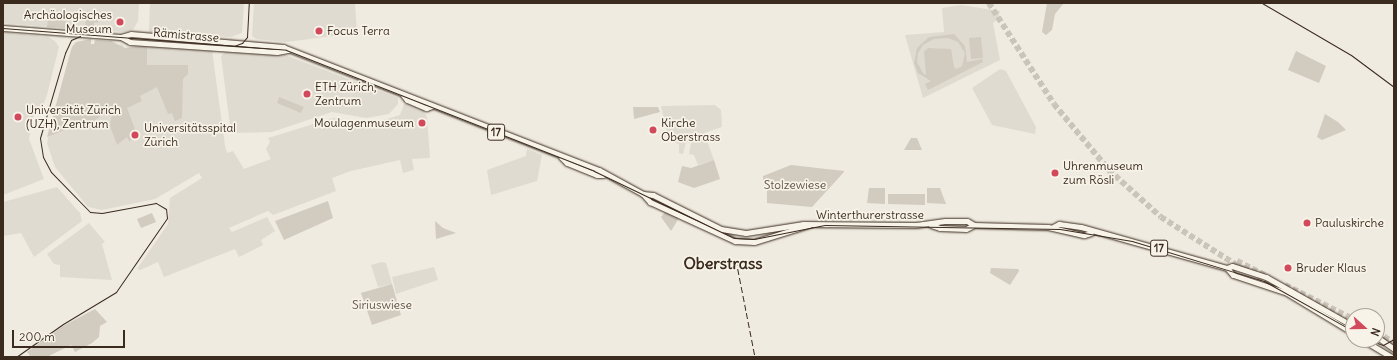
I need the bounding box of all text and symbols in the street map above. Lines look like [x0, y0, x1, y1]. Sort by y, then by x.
place label: Archäologisches Museum [24, 8, 112, 36]
marker: Archäologisches Museum [115, 17, 125, 27]
place label: Focus Terra [327, 24, 390, 38]
street label: Rämistrasse [152, 25, 220, 45]
marker: Focus Terra [314, 26, 324, 36]
place label: ETH Zürich, Zentrum [315, 80, 376, 108]
marker: ETH Zürich, Zentrum [302, 89, 312, 99]
place label: Universität Zürich (UZH), Zentrum [26, 103, 121, 131]
marker: Universität Zürich (UZH), Zentrum [13, 112, 23, 122]
place label: Moulagenmuseum [314, 116, 414, 130]
place label: Kirche Oberstrass [661, 116, 720, 144]
marker: Moulagenmuseum [417, 118, 427, 128]
place label: Universitätsspital Zürich [144, 121, 236, 149]
road number: 17 [487, 123, 505, 141]
marker: Kirche Oberstrass [648, 125, 658, 135]
marker: Universitätsspital Zürich [129, 129, 141, 141]
place label: Uhrenmuseum zum Rösli [1063, 159, 1143, 187]
marker: Uhrenmuseum zum Rösli [1050, 168, 1060, 178]
park label: Stolzewiese [764, 178, 826, 192]
street label: Winterthurerstrasse [816, 208, 924, 222]
place label: Pauluskirche [1315, 216, 1384, 230]
marker: Pauluskirche [1302, 218, 1312, 228]
road number: 17 [1150, 239, 1168, 257]
district label: Oberstrass [683, 253, 763, 273]
place label: Bruder Klaus [1296, 261, 1366, 275]
marker: Bruder Klaus [1283, 263, 1293, 273]
park label: Siriuswiese [352, 298, 412, 312]
north arrow [1345, 308, 1385, 348]
scale bar [14, 322, 127, 348]
text: N [1367, 326, 1383, 338]
text: 200 m [19, 329, 55, 344]

